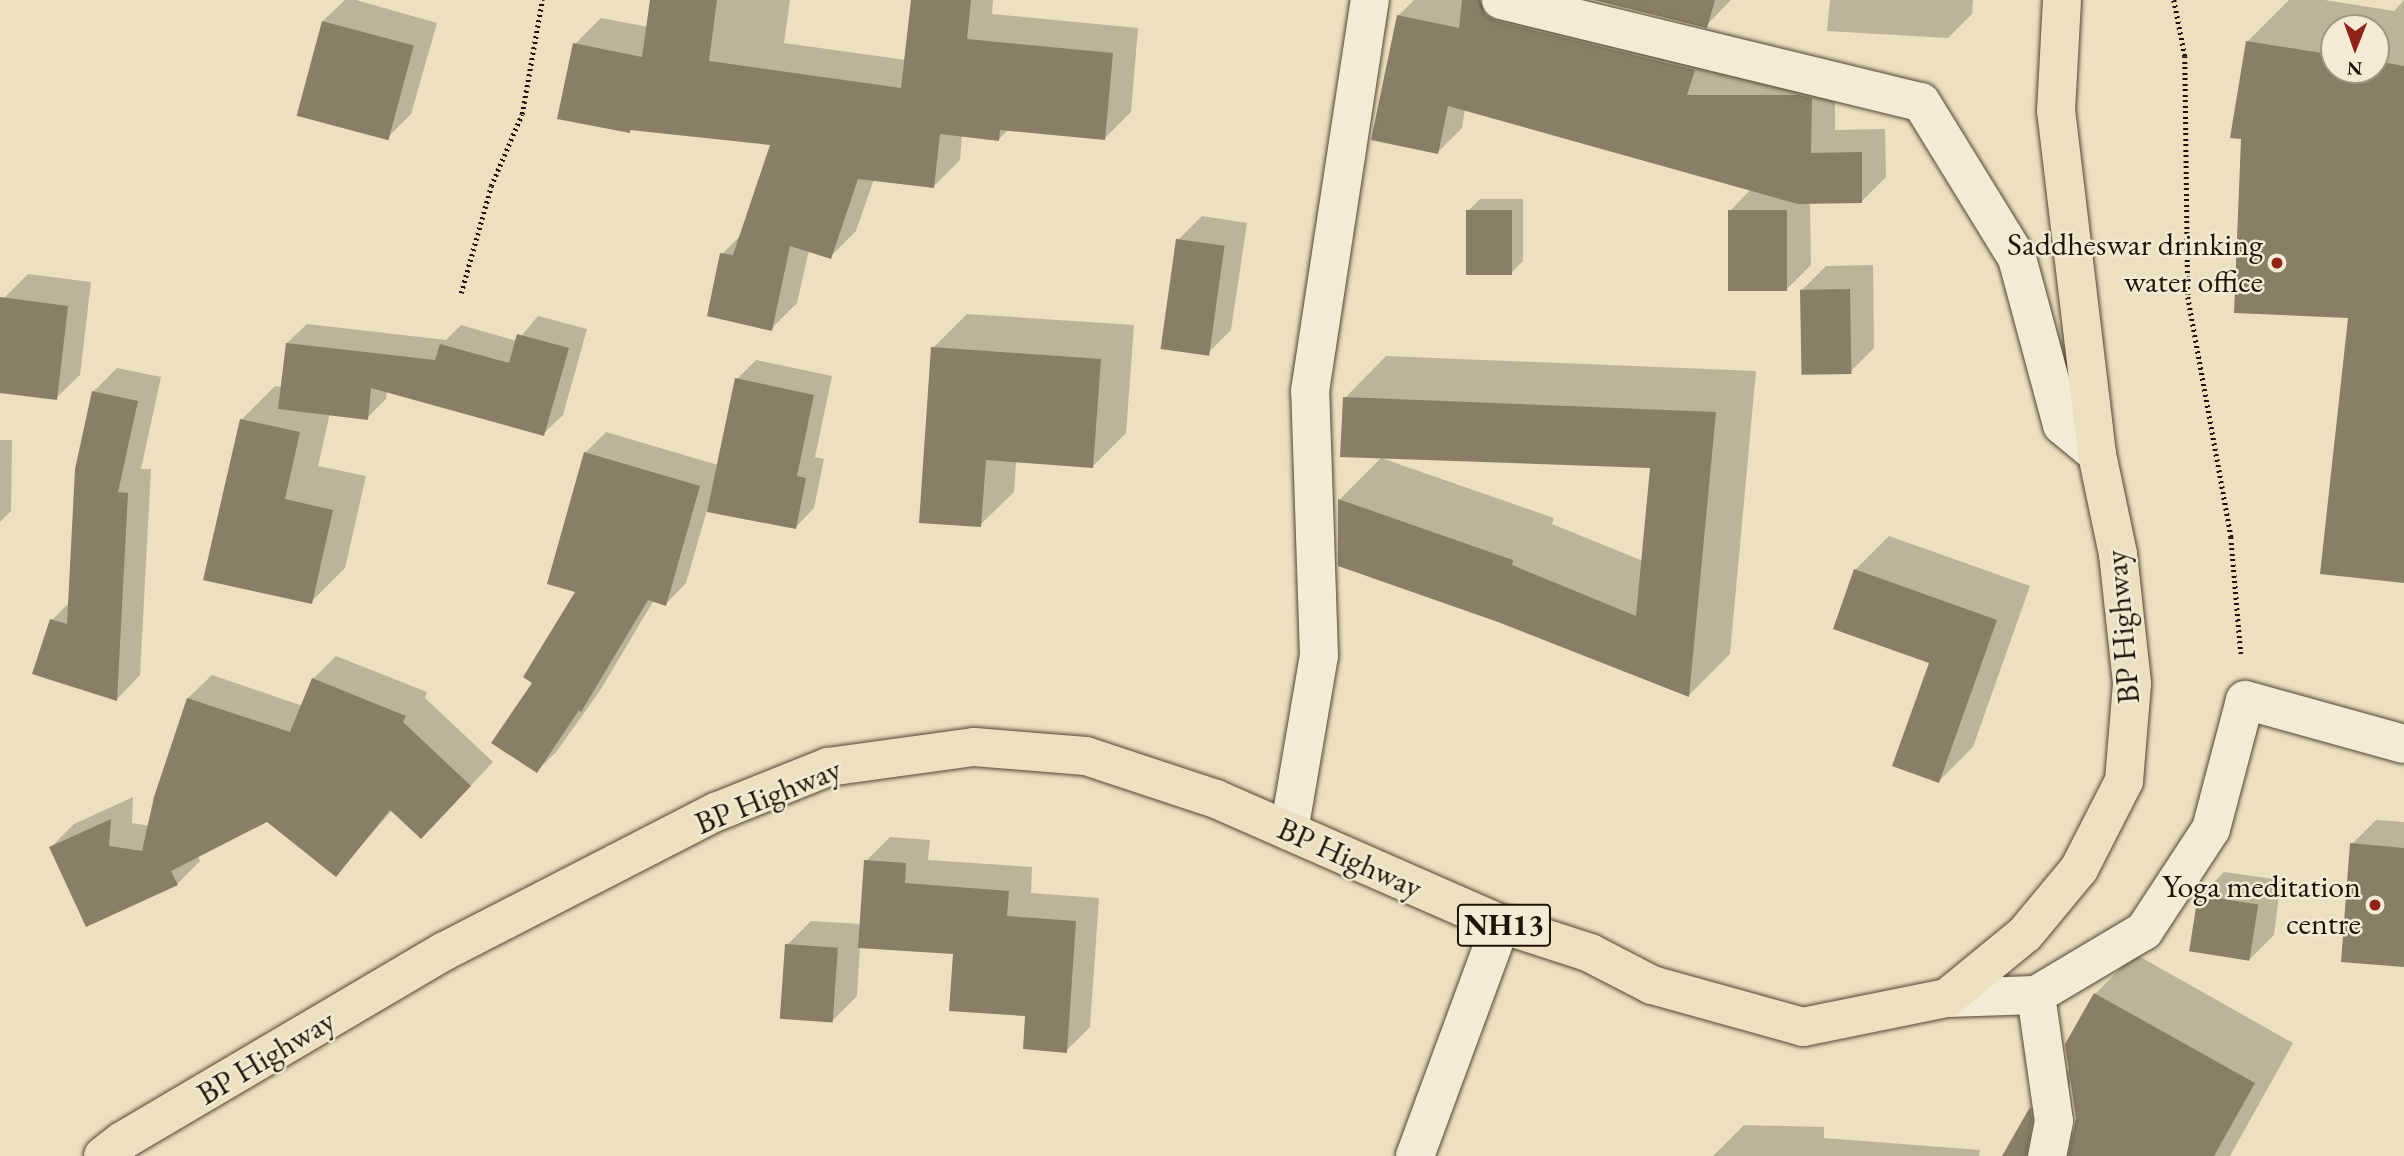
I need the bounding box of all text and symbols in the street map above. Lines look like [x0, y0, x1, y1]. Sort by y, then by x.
north arrow [2320, 14, 2390, 84]
text: N [2347, 56, 2363, 81]
place label: Saddheswar drinking water office [2007, 226, 2263, 301]
marker: Saddheswar drinking water office [2269, 255, 2285, 271]
street label: BP Highway [2096, 549, 2148, 705]
street label: BP Highway [689, 749, 847, 843]
street label: BP Highway [1272, 809, 1428, 907]
place label: Yoga meditation centre [2162, 868, 2361, 943]
marker: Yoga meditation centre [2367, 897, 2383, 913]
road number: NH13 [1457, 898, 1551, 951]
street label: BP Highway [190, 1001, 342, 1113]

